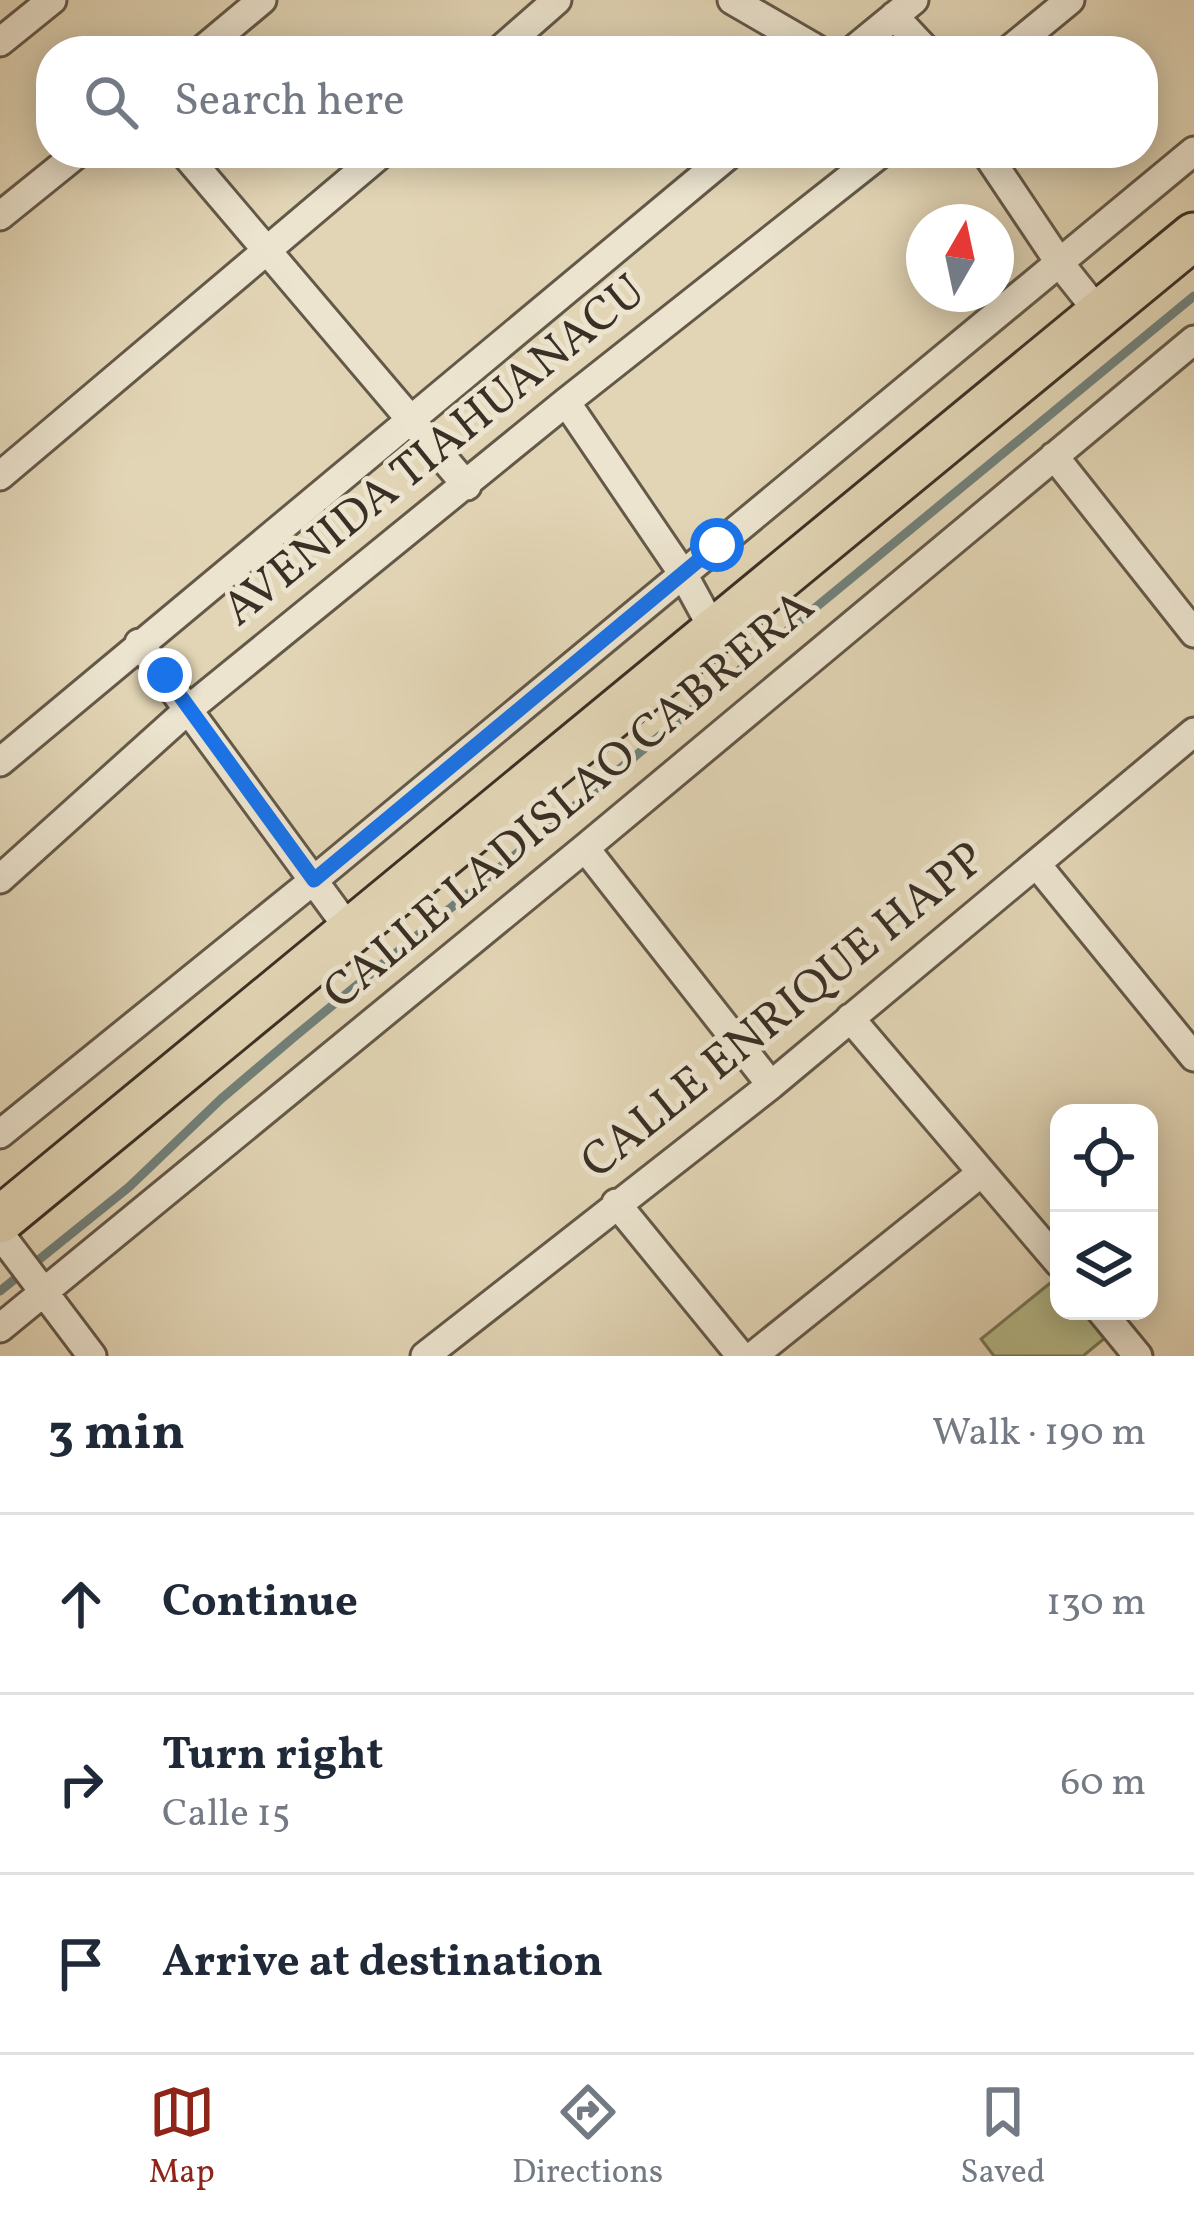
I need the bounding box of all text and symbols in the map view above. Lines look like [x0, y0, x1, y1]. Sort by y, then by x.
search box [36, 36, 1158, 168]
icon: search [78, 69, 144, 135]
text: Search here [174, 71, 405, 134]
north arrow [906, 204, 1014, 312]
street label: AVENIDA TIAHUANACU [209, 260, 661, 644]
route start [690, 518, 744, 572]
street label: CALLE LADISLAO CABRERA [310, 575, 830, 1027]
route end [138, 648, 192, 702]
street label: CALLE ENRIQUE HAPP [568, 828, 1000, 1196]
map controls [1050, 1104, 1158, 1320]
button: locate [1050, 1104, 1158, 1212]
button: layers [1050, 1212, 1158, 1320]
text: 3 min [48, 1399, 185, 1470]
text: Walk · 190 m [932, 1407, 1146, 1461]
icon: ahead [48, 1571, 114, 1637]
text: Continue [162, 1572, 358, 1635]
text: 130 m [1046, 1577, 1146, 1631]
text: Turn right [162, 1725, 383, 1788]
icon: right [48, 1751, 114, 1817]
text: 60 m [1061, 1757, 1146, 1811]
text: Calle 15 [162, 1788, 290, 1842]
icon: arrive [48, 1931, 114, 1997]
text: Arrive at destination [162, 1932, 603, 1995]
tab: Map [149, 2079, 215, 2197]
tab: Directions [512, 2079, 663, 2197]
tab: Saved [960, 2079, 1045, 2197]

